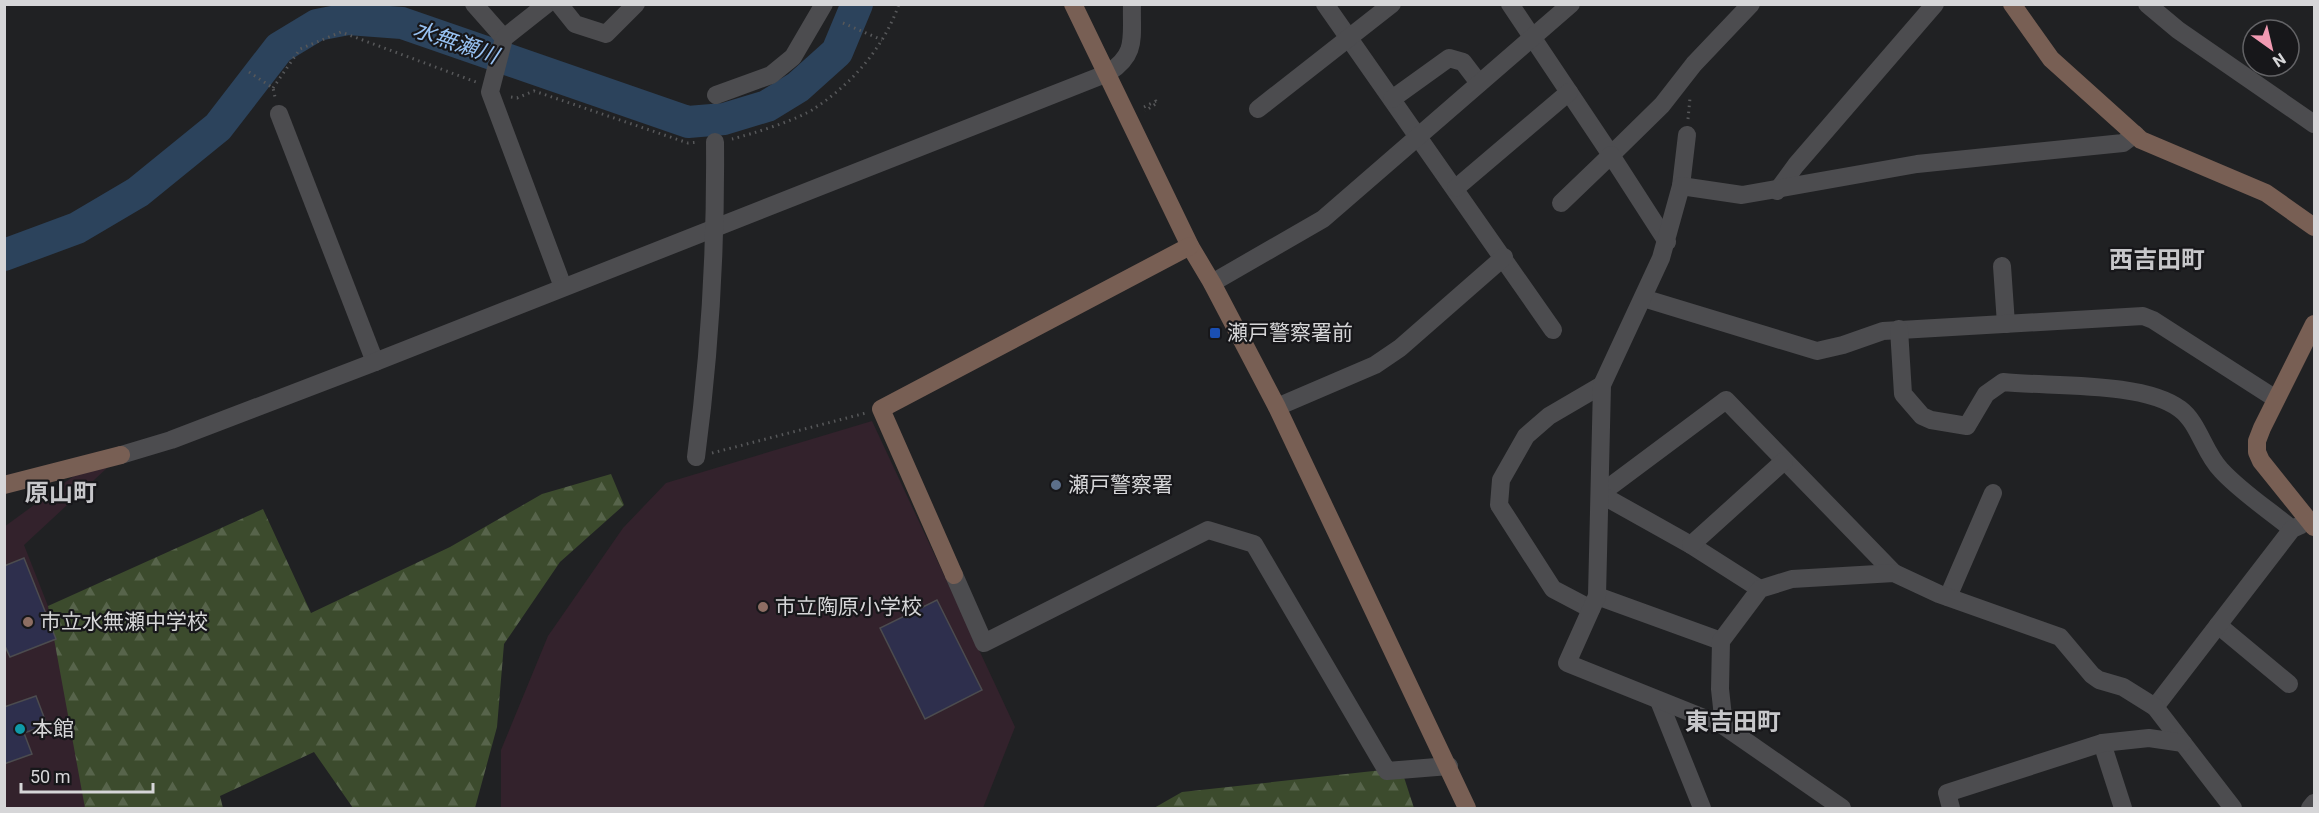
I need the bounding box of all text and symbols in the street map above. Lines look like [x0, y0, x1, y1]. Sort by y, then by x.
water label: 水無瀬川 [410, 16, 503, 69]
north arrow [2241, 18, 2301, 78]
text: N [2269, 49, 2289, 71]
district label: 西吉田町 [2109, 246, 2205, 274]
place label: 瀬戸警察署前 [1227, 321, 1353, 345]
marker: 瀬戸警察署前 [1208, 326, 1222, 340]
place label: 瀬戸警察署 [1068, 473, 1173, 497]
marker: 瀬戸警察署 [1049, 478, 1063, 492]
district label: 原山町 [25, 479, 97, 507]
place label: 市立陶原小学校 [775, 595, 922, 619]
marker: 市立陶原小学校 [756, 600, 770, 614]
place label: 市立水無瀬中学校 [40, 610, 208, 634]
marker: 市立水無瀬中学校 [21, 615, 35, 629]
district label: 東吉田町 [1685, 708, 1781, 736]
place label: 本館 [32, 717, 74, 741]
marker: 本館 [13, 722, 27, 736]
scale bar [21, 756, 153, 794]
text: 50 m [30, 766, 70, 787]

